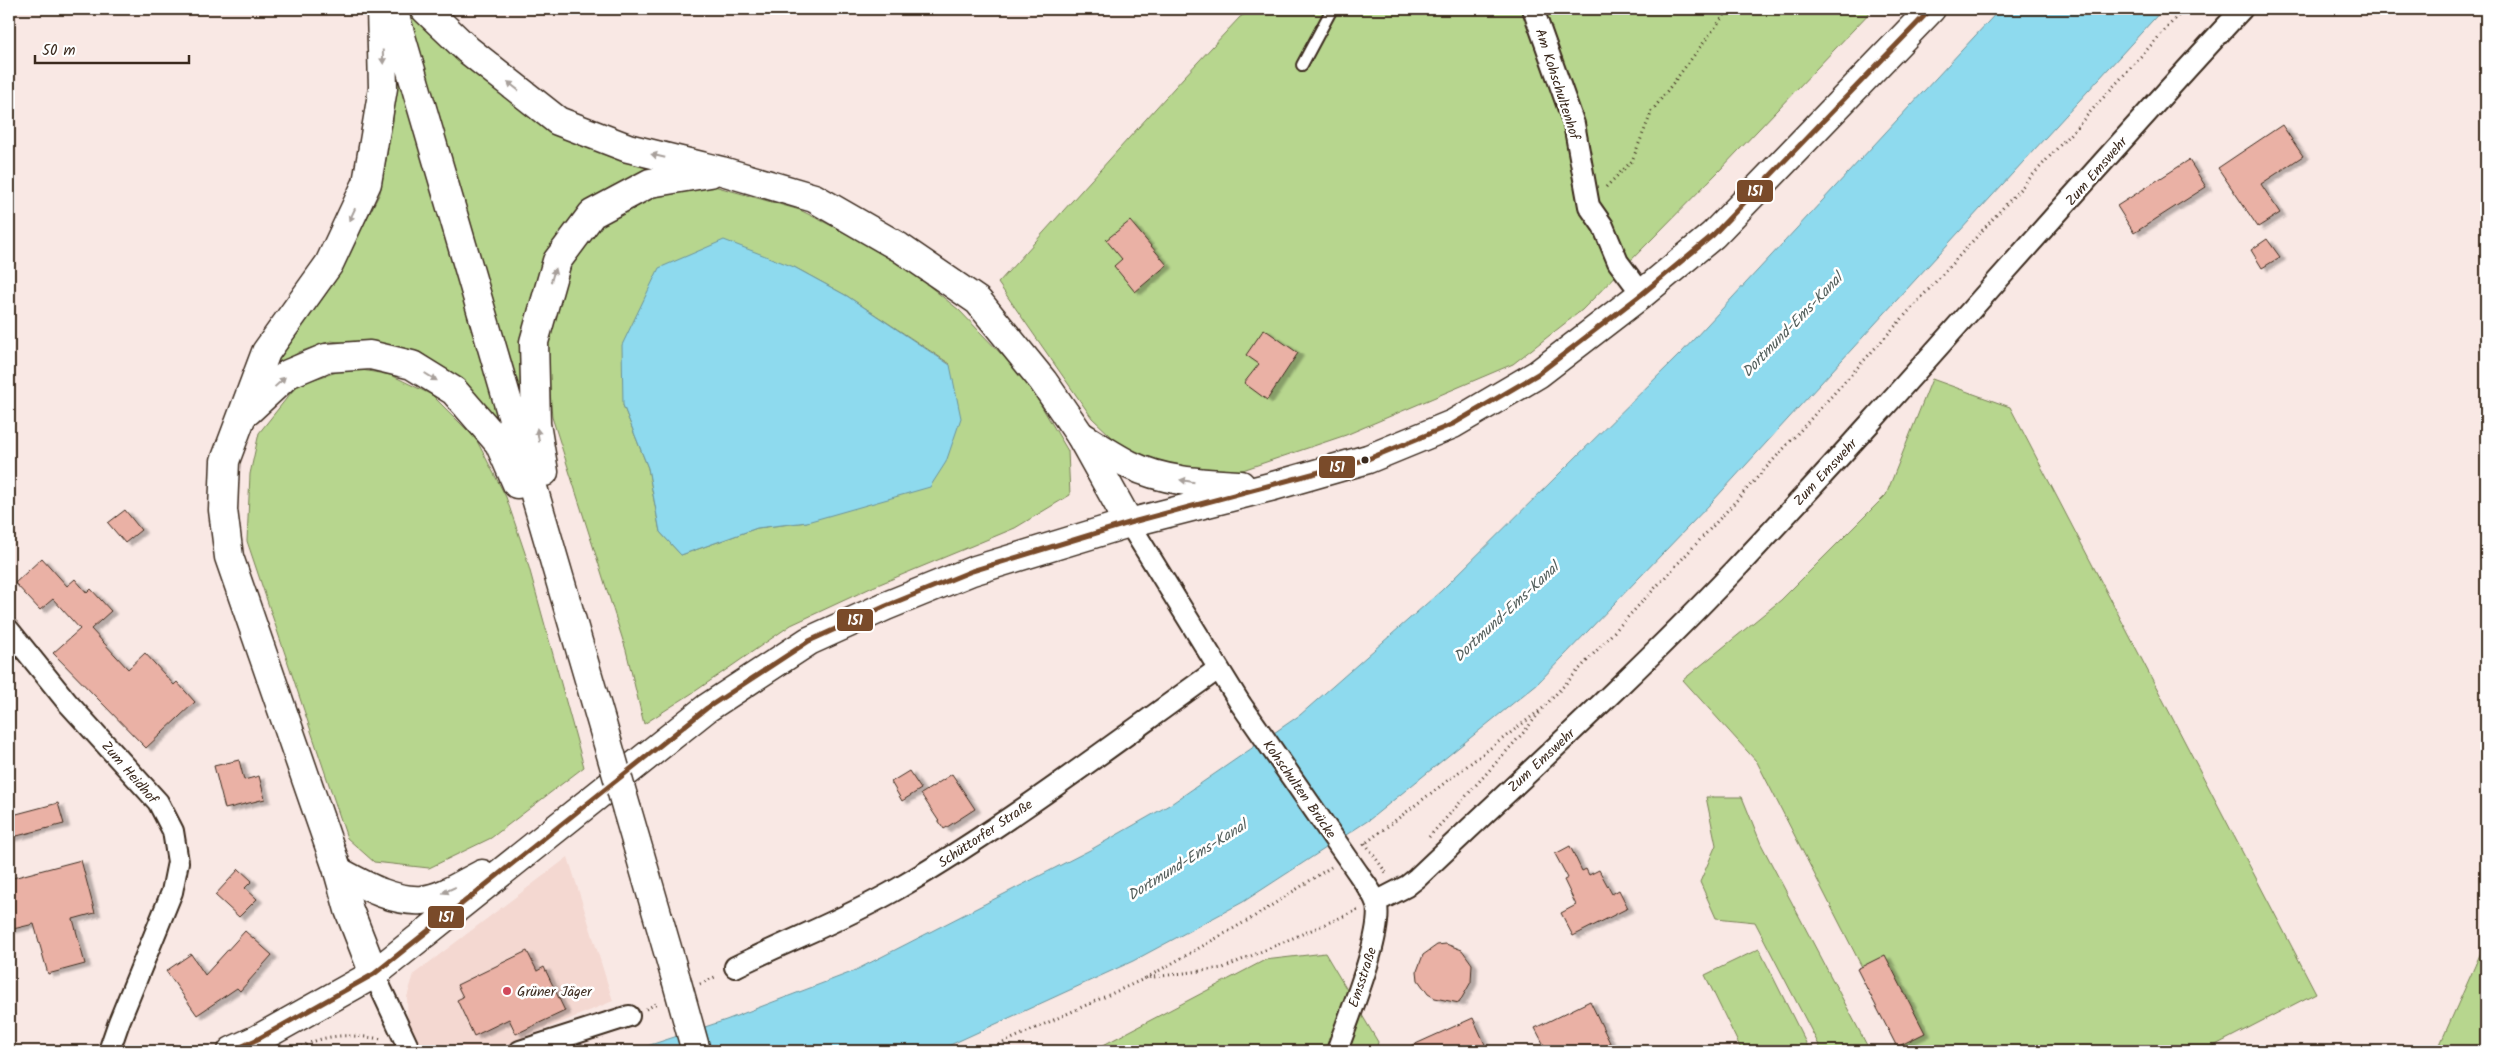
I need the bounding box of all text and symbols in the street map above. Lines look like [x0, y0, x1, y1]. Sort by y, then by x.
street label: Am Kohschultenhof [1529, 26, 1586, 144]
scale bar [35, 32, 189, 64]
text: 50 m [42, 39, 76, 63]
one-way arrow [379, 50, 387, 66]
one-way arrow [506, 81, 520, 91]
street label: Zum Emswehr [2060, 131, 2134, 211]
one-way arrow [650, 152, 665, 160]
line badge: 151 [1736, 179, 1774, 203]
text: 151 [1747, 181, 1764, 203]
one-way arrow [347, 208, 355, 222]
water label: Dortmund-Ems-Kanal [1736, 266, 1851, 383]
one-way arrow [550, 267, 558, 282]
one-way arrow [425, 372, 438, 381]
one-way arrow [273, 376, 285, 388]
one-way arrow [533, 426, 541, 442]
street label: Zum Emswehr [1789, 433, 1864, 511]
line badge: 151 [1318, 455, 1356, 479]
unlabelled marker [1360, 455, 1370, 465]
text: 151 [1329, 457, 1346, 479]
one-way arrow [1178, 477, 1194, 485]
water label: Dortmund-Ems-Kanal [1448, 555, 1568, 668]
line badge: 151 [836, 608, 874, 632]
text: 151 [847, 610, 864, 632]
street label: Zum Emswehr [1503, 723, 1581, 798]
street label: Zum Heidhof [96, 736, 164, 810]
street label: Kohschulten Brücke [1257, 736, 1342, 844]
street label: Schüttorfer Straße [934, 794, 1038, 874]
water label: Dortmund-Ems-Kanal [1123, 813, 1255, 907]
one-way arrow [442, 887, 456, 895]
line badge: 151 [427, 905, 465, 929]
text: 151 [438, 907, 455, 929]
street label: Emsstraße [1343, 944, 1383, 1010]
place label: Grüner Jäger [517, 981, 593, 1003]
marker: Grüner Jäger [501, 985, 513, 997]

